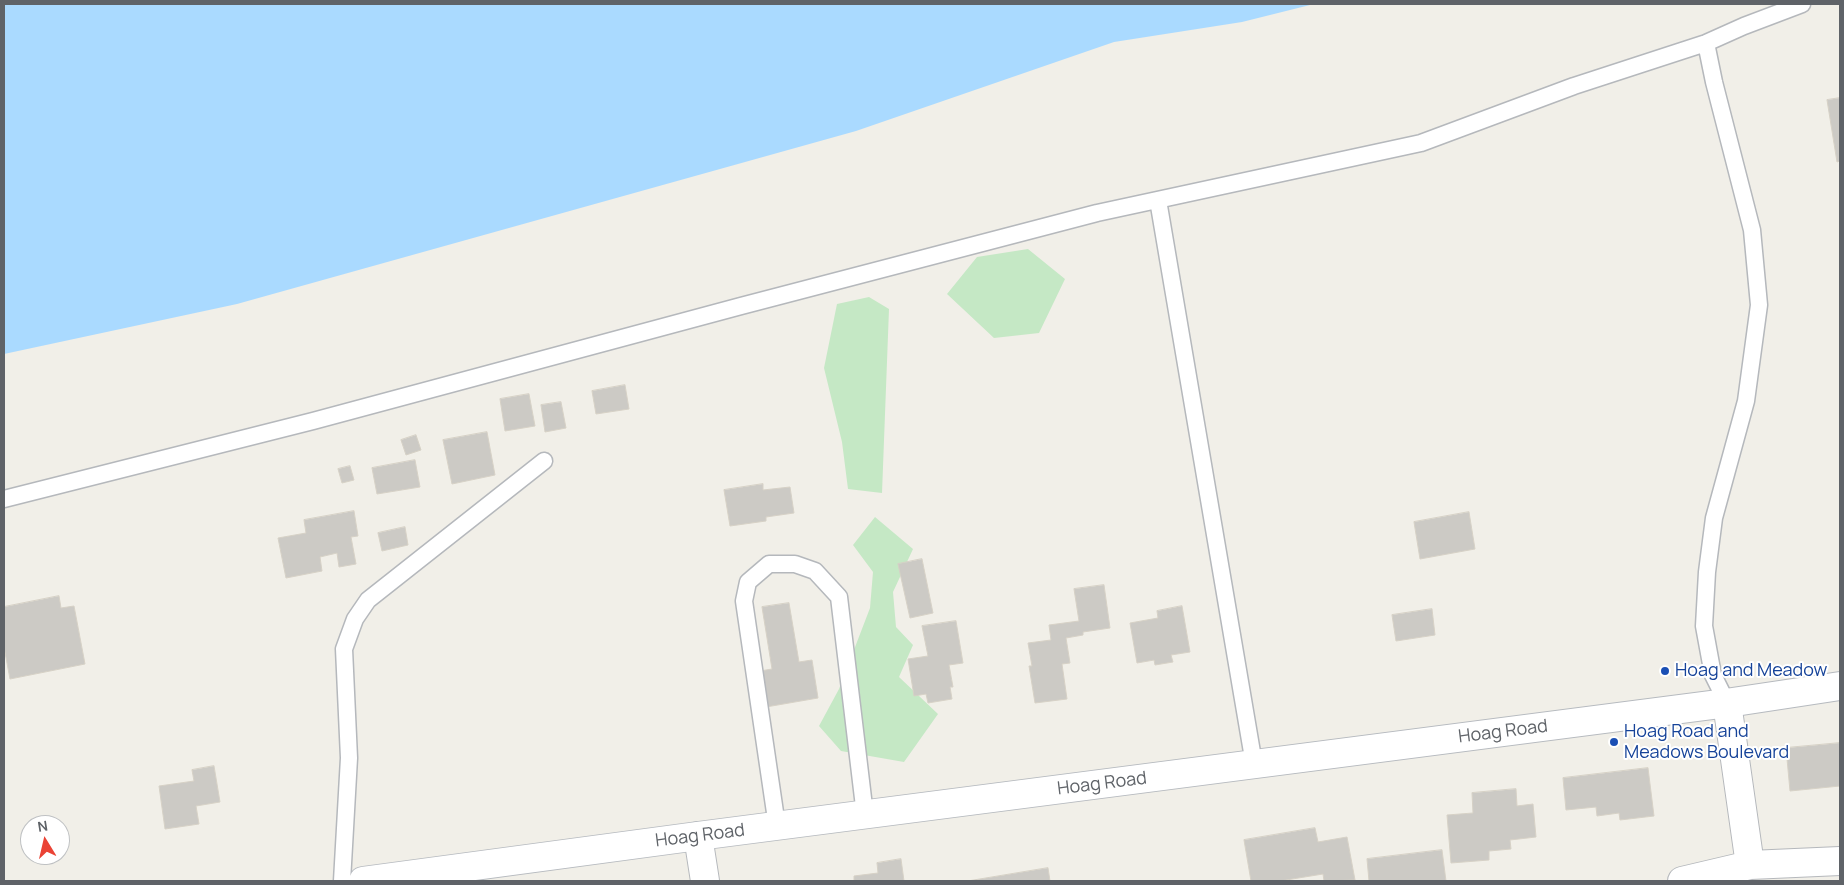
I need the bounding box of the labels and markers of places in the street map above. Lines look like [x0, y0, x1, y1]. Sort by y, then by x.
place label: Hoag and Meadow [1675, 660, 1827, 682]
marker: Hoag and Meadow [1659, 665, 1671, 677]
place label: Hoag Road and Meadows Boulevard [1624, 721, 1789, 764]
marker: Hoag Road and Meadows Boulevard [1608, 736, 1620, 748]

